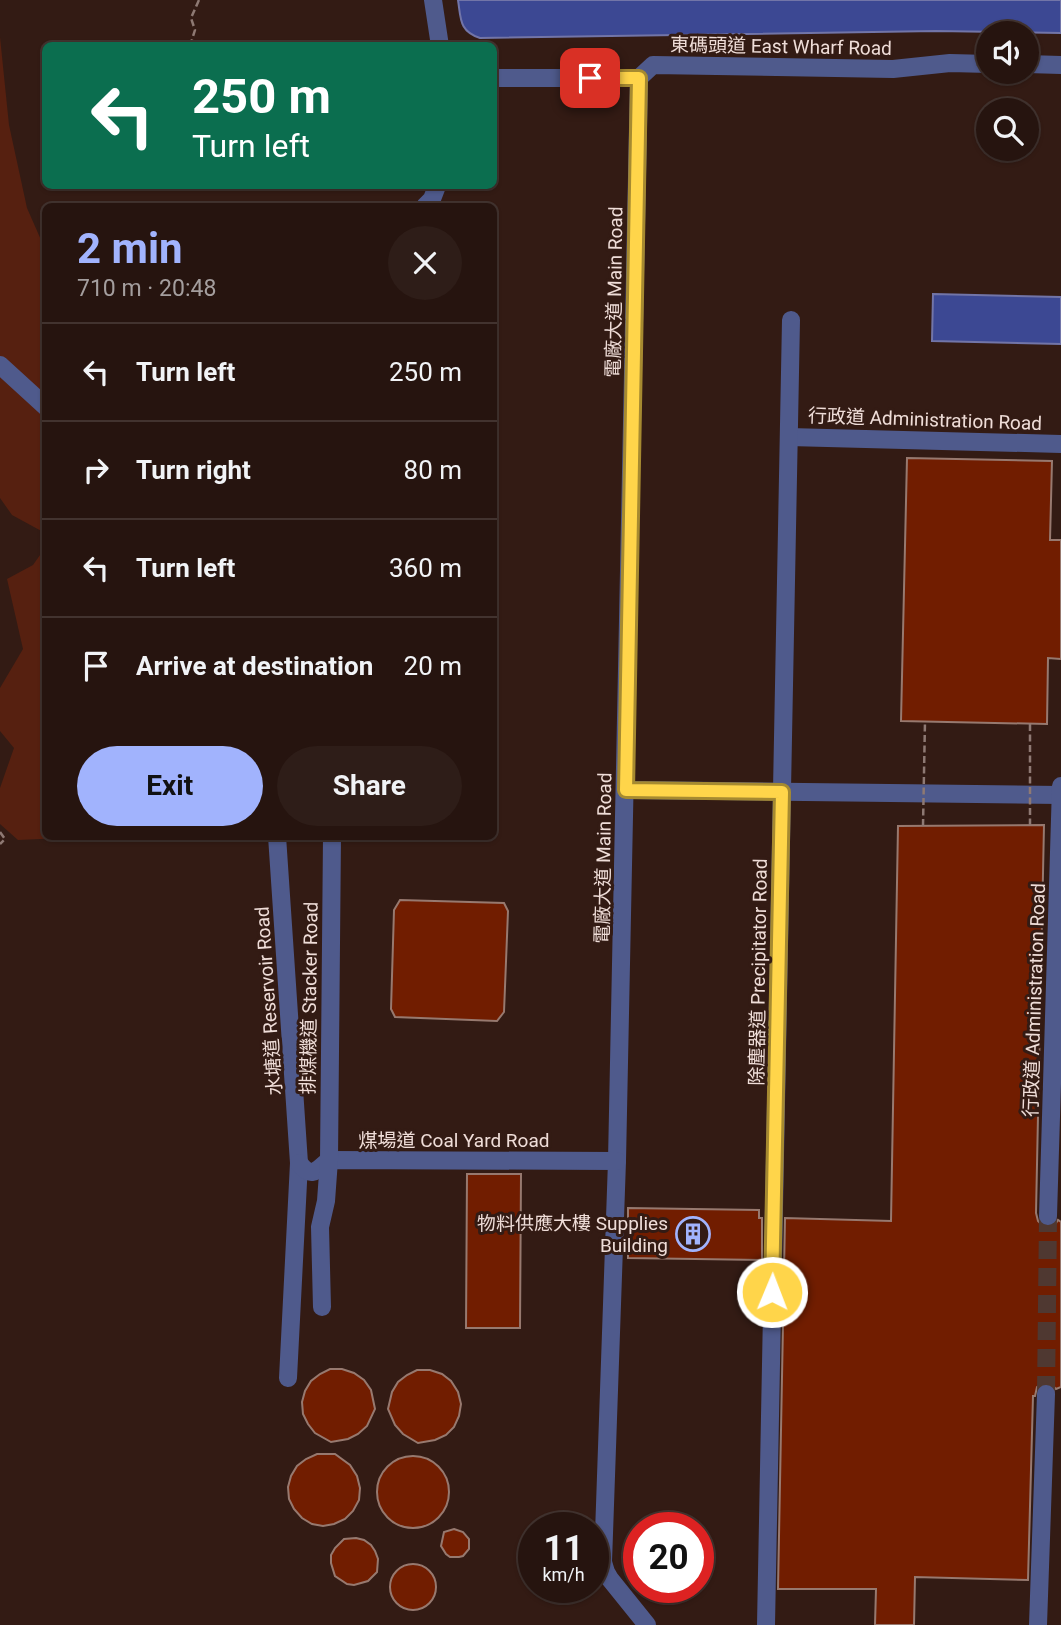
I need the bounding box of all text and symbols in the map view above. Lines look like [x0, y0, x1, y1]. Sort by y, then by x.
map controls [976, 21, 1039, 161]
button: sound [976, 21, 1039, 84]
street label: 東碼頭道 East Wharf Road [670, 33, 892, 60]
pin [560, 48, 620, 108]
icon: arrive [571, 59, 609, 97]
text: 250 m [192, 68, 331, 125]
icon: left [77, 70, 168, 161]
button: search [976, 98, 1039, 161]
text: Turn left [192, 127, 310, 165]
street label: 電廠大道 Main Road [602, 206, 627, 378]
text: 2 min [77, 224, 183, 273]
button: close [388, 226, 462, 300]
text: 710 m · 20:48 [77, 275, 216, 302]
icon: left [77, 353, 115, 391]
text: Turn left [136, 357, 235, 387]
text: 250 m [389, 357, 462, 387]
street label: 行政道 Administration Road [808, 404, 1042, 435]
icon: right [77, 451, 115, 489]
text: Turn right [136, 455, 251, 485]
text: 80 m [404, 455, 462, 485]
icon: left [77, 549, 115, 587]
text: Turn left [136, 553, 235, 583]
text: 360 m [389, 553, 462, 583]
icon: arrive [77, 647, 115, 685]
text: Arrive at destination [136, 651, 373, 681]
text: 20 m [404, 651, 462, 681]
button: Exit [77, 746, 263, 826]
button: Share [277, 746, 462, 826]
street label: 電廠大道 Main Road [591, 772, 616, 944]
street label: 除塵器道 Precipitator Road [745, 858, 772, 1086]
street label: 行政道 Administration Road [1019, 883, 1050, 1117]
street label: 排煤機道 Stacker Road [296, 901, 323, 1095]
street label: 水塘道 Reservoir Road [250, 906, 287, 1096]
street label: 煤場道 Coal Yard Road [359, 1129, 549, 1152]
place label: 物料供應大樓 Supplies Building [477, 1212, 668, 1257]
building icon: 物料供應大樓 Supplies Building [674, 1215, 712, 1253]
position arrow [735, 1255, 809, 1329]
speed limit sign: 20 [623, 1512, 714, 1603]
text: 11 [543, 1528, 584, 1569]
text: km/h [542, 1564, 585, 1585]

